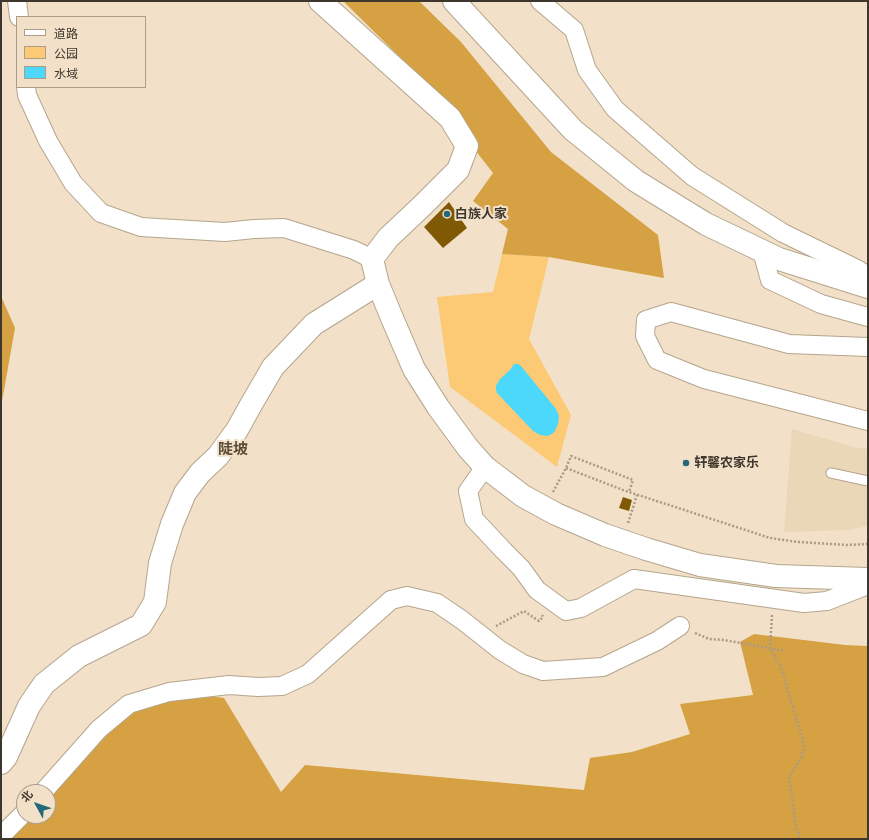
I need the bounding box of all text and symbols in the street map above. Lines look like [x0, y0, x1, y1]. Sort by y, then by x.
legend [16, 16, 146, 88]
text: 道路 [54, 27, 78, 41]
text: 公园 [54, 47, 78, 61]
text: 水域 [54, 67, 78, 81]
place label: 白族人家 [455, 206, 507, 222]
marker: 白族人家 [442, 209, 452, 219]
district label: 陡坡 [218, 441, 248, 459]
place label: 轩馨农家乐 [694, 455, 759, 471]
marker: 轩馨农家乐 [681, 458, 691, 468]
north arrow [16, 784, 56, 824]
text: 北 [19, 788, 36, 805]

